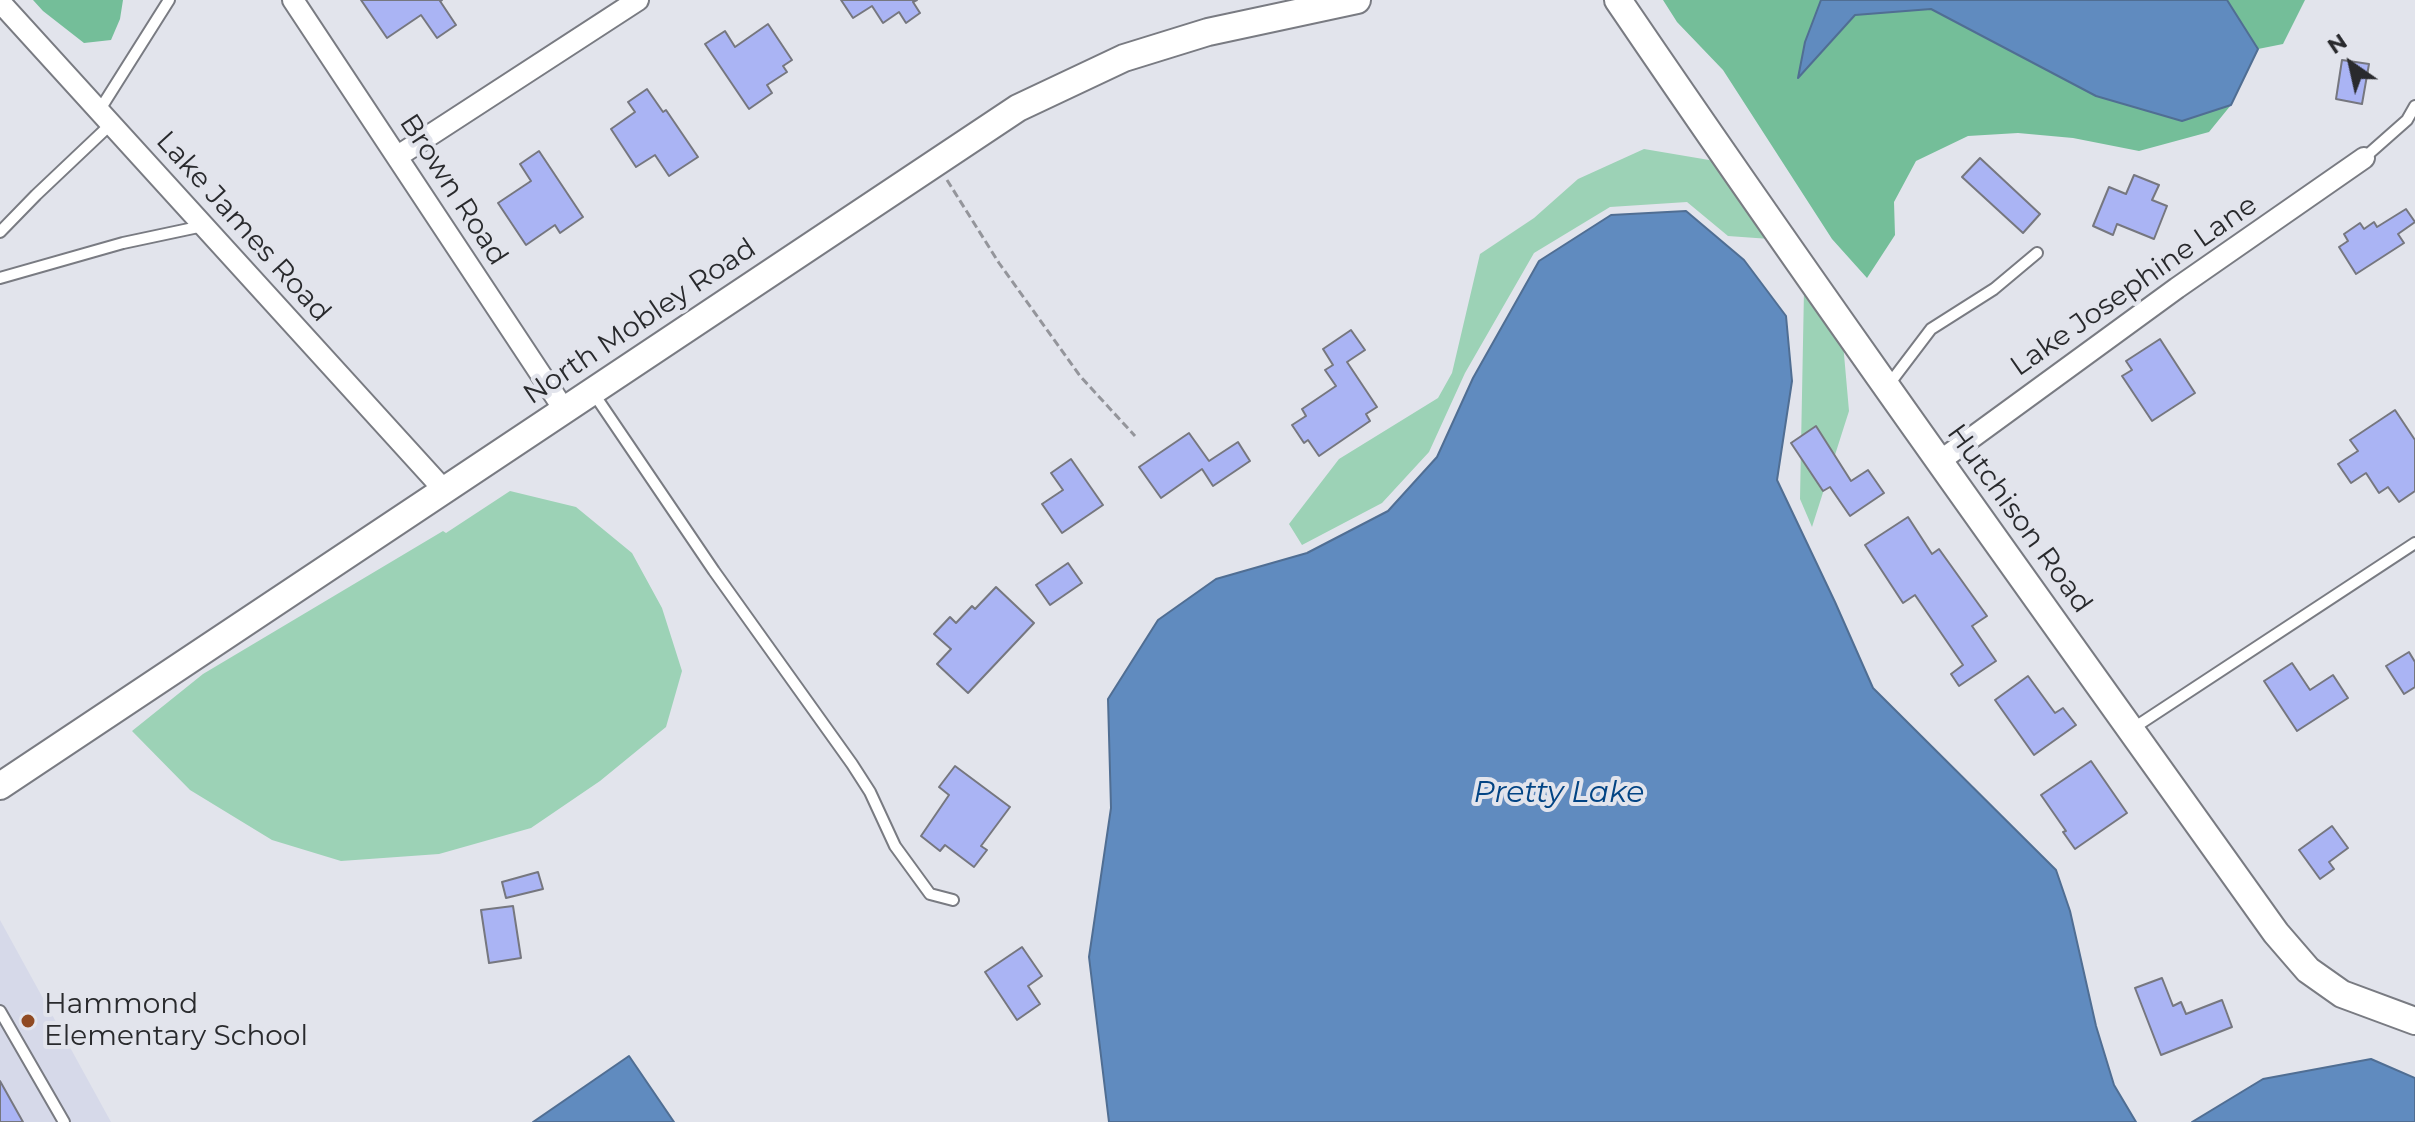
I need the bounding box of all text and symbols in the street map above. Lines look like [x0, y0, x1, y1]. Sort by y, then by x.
north arrow [2311, 24, 2391, 104]
text: N [2322, 28, 2352, 60]
street label: Brown Road [392, 108, 514, 272]
street label: Lake James Road [149, 125, 337, 329]
street label: Lake Josephine Lane [2004, 188, 2264, 384]
street label: North Mobley Road [517, 232, 763, 412]
street label: Hutchison Road [1939, 418, 2099, 620]
water label: Pretty Lake [1474, 775, 1644, 811]
place label: Hammond Elementary School [44, 988, 308, 1054]
marker: Hammond Elementary School [19, 1012, 37, 1030]

